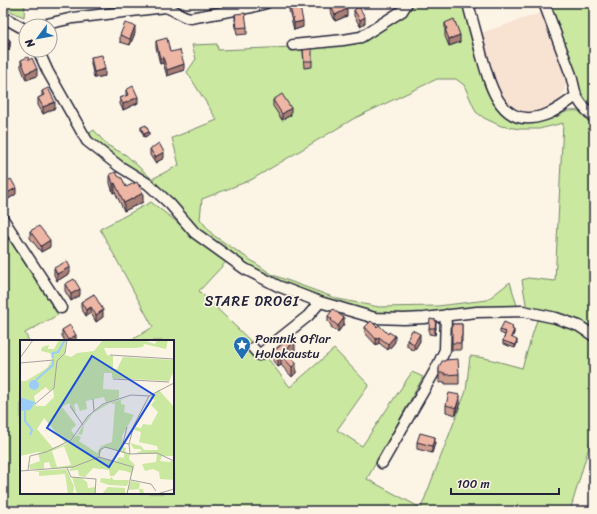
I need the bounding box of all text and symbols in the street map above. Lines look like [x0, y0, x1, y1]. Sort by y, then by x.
north arrow [18, 18, 58, 58]
text: N [20, 34, 41, 52]
district label: STARE DROGI [204, 289, 300, 314]
place label: Pomnik Ofiar Holokaustu [255, 327, 331, 365]
place icon: Pomnik Ofiar Holokaustu [232, 335, 252, 360]
inset map [20, 340, 174, 494]
scale bar [451, 470, 559, 496]
text: 100 m [457, 473, 490, 495]

